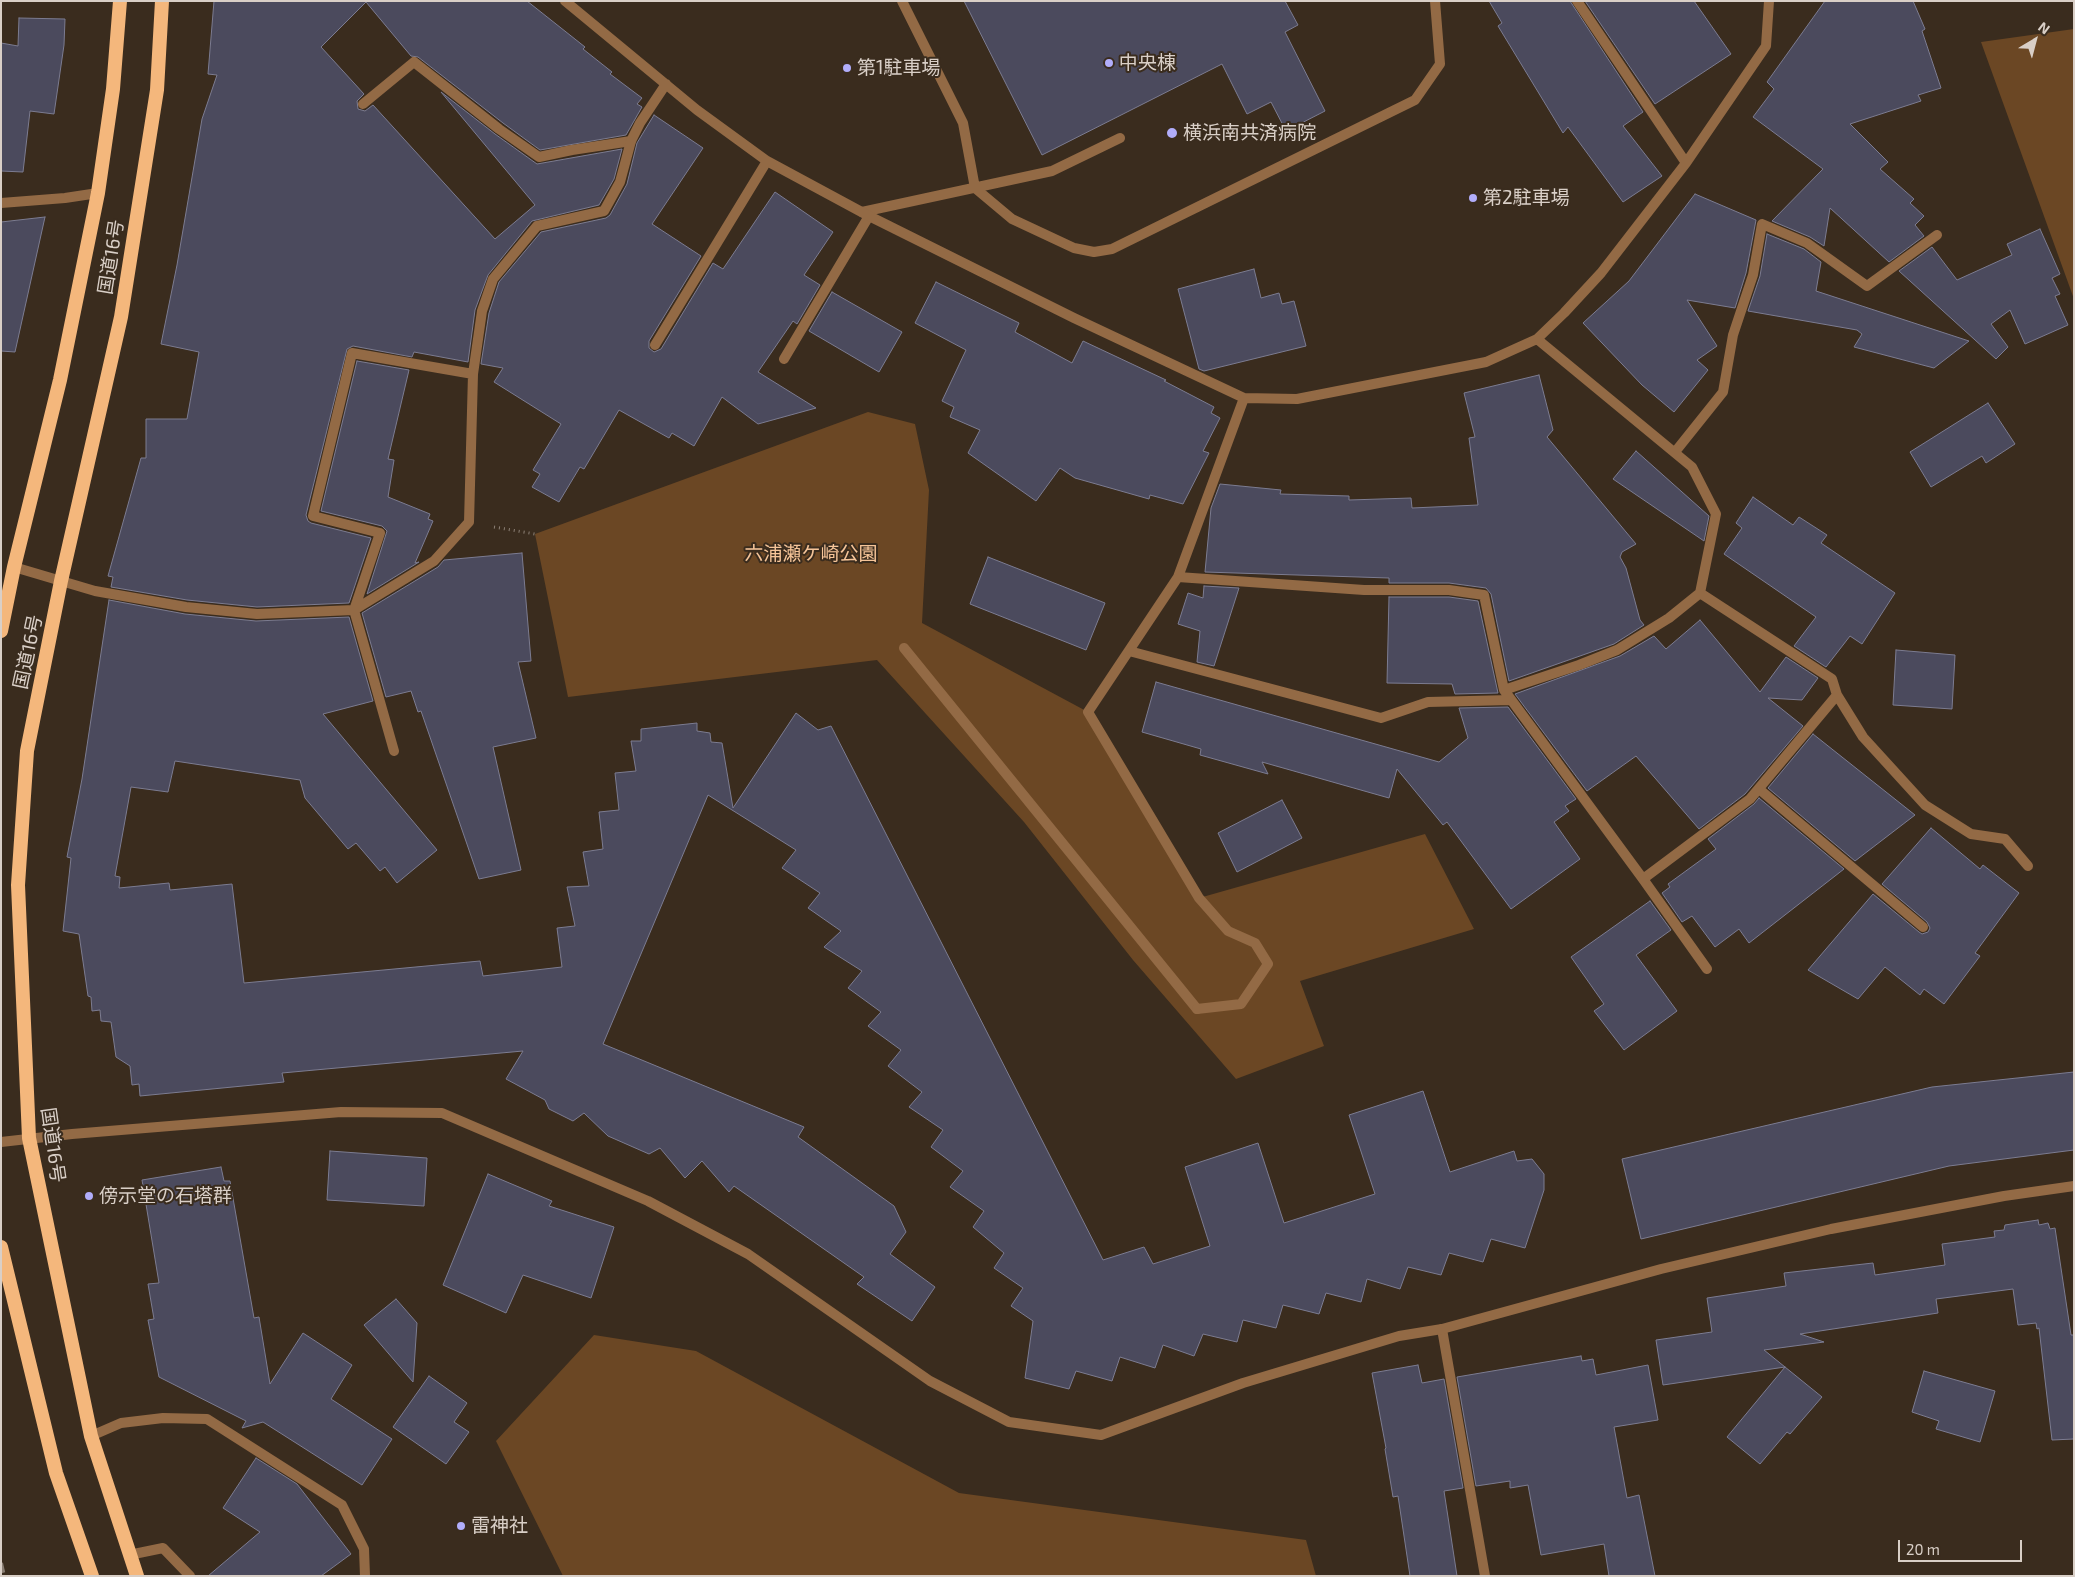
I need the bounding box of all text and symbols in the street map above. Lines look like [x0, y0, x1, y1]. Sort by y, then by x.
north arrow [2010, 15, 2060, 65]
text: N [2035, 18, 2053, 37]
place label: 中央棟 [1119, 52, 1176, 74]
place label: 第1駐車場 [857, 57, 941, 79]
marker: 中央棟 [1103, 57, 1115, 69]
marker: 第1駐車場 [841, 62, 853, 74]
place label: 横浜南共済病院 [1183, 122, 1316, 144]
marker: 横浜南共済病院 [1165, 126, 1179, 140]
place label: 第2駐車場 [1483, 187, 1570, 209]
marker: 第2駐車場 [1467, 192, 1479, 204]
street label: 国道16号 [94, 218, 128, 296]
park label: 六浦瀬ケ崎公園 [745, 543, 877, 565]
street label: 国道16号 [9, 613, 47, 691]
street label: 国道16号 [36, 1106, 70, 1184]
place label: 傍示堂の石塔群 [99, 1185, 232, 1207]
marker: 傍示堂の石塔群 [83, 1190, 95, 1202]
place label: 雷神社 [471, 1515, 528, 1537]
marker: 雷神社 [455, 1520, 467, 1532]
scale bar [1900, 1530, 2024, 1562]
text: 20 m [1906, 1540, 1940, 1558]

